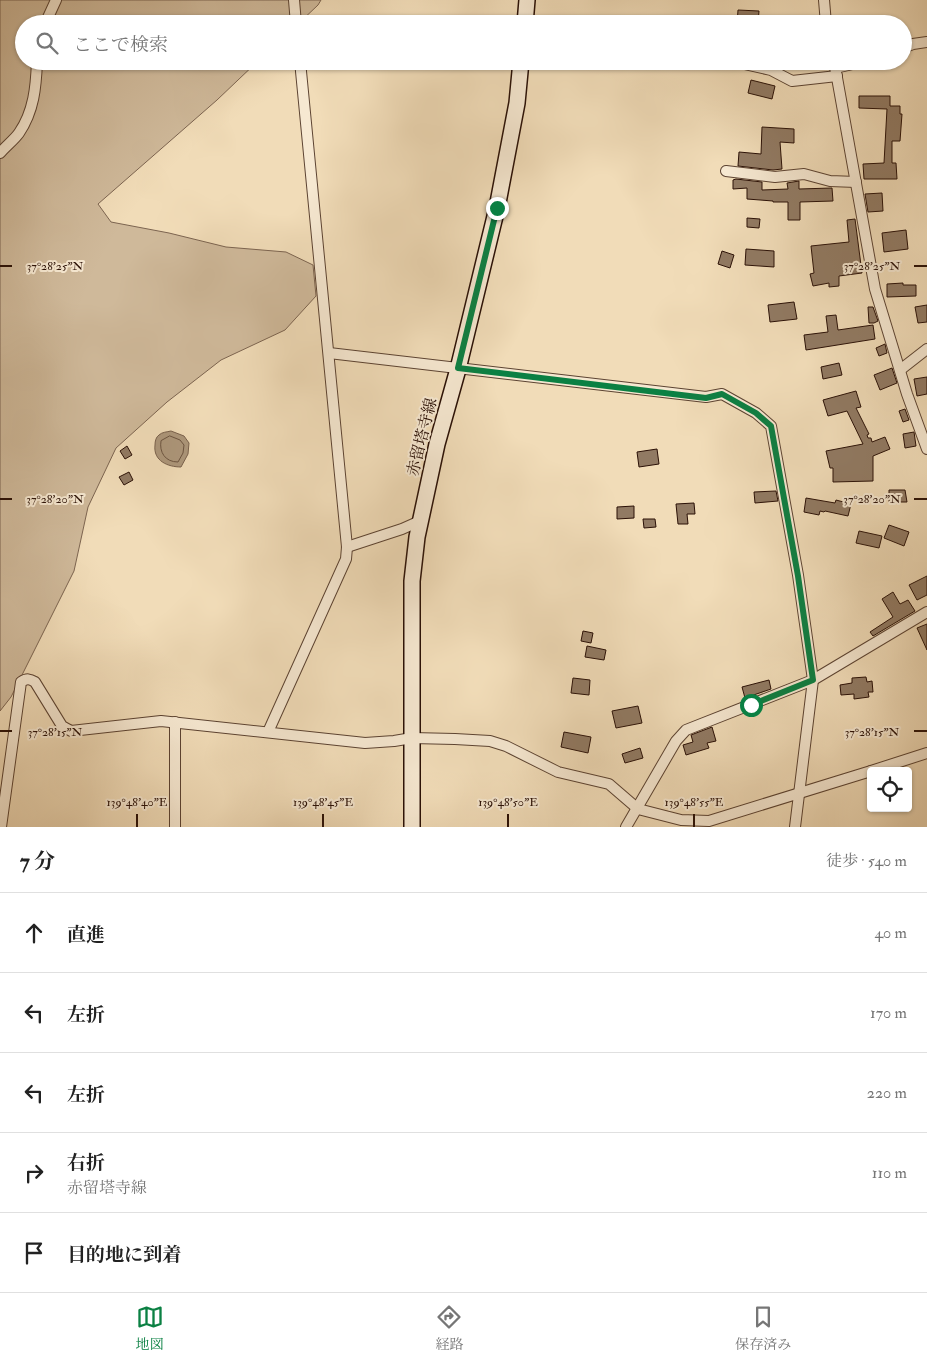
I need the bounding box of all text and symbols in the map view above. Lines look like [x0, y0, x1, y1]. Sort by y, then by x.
search box [15, 15, 912, 70]
icon: search [33, 29, 61, 57]
text: ここで検索 [73, 33, 168, 57]
route end [486, 197, 509, 220]
text: 37°28'25"N [27, 259, 83, 274]
text: 37°28'25"N [844, 259, 900, 274]
street label: 赤留塔寺線 [403, 396, 441, 478]
text: 37°28'20"N [26, 492, 84, 507]
text: 37°28'20"N [843, 492, 901, 507]
route start [740, 694, 763, 717]
text: 37°28'15"N [28, 725, 83, 740]
text: 37°28'15"N [845, 725, 900, 740]
map controls [867, 767, 912, 812]
button: locate [867, 767, 912, 812]
text: 139°48'40"E [107, 795, 168, 810]
text: 139°48'45"E [293, 795, 353, 810]
text: 139°48'50"E [478, 795, 538, 810]
text: 139°48'55"E [665, 795, 724, 810]
text: 7 分 [20, 848, 55, 875]
text: 徒歩 · 540 m [826, 851, 907, 871]
icon: ahead [20, 919, 48, 947]
text: 直進 [67, 923, 105, 947]
text: 40 m [874, 923, 907, 943]
icon: left [20, 999, 48, 1027]
text: 左折 [67, 1003, 105, 1027]
text: 170 m [870, 1003, 907, 1023]
icon: left [20, 1079, 48, 1107]
text: 左折 [67, 1083, 105, 1107]
text: 220 m [867, 1083, 907, 1103]
text: 右折 [67, 1151, 105, 1175]
icon: right [20, 1159, 48, 1187]
text: 110 m [872, 1163, 907, 1183]
text: 赤留塔寺線 [67, 1178, 147, 1198]
icon: arrive [20, 1239, 48, 1267]
text: 目的地に到着 [67, 1243, 181, 1267]
tab: 地図 [136, 1303, 164, 1353]
tab: 経路 [435, 1303, 463, 1353]
tab: 保存済み [735, 1303, 791, 1353]

